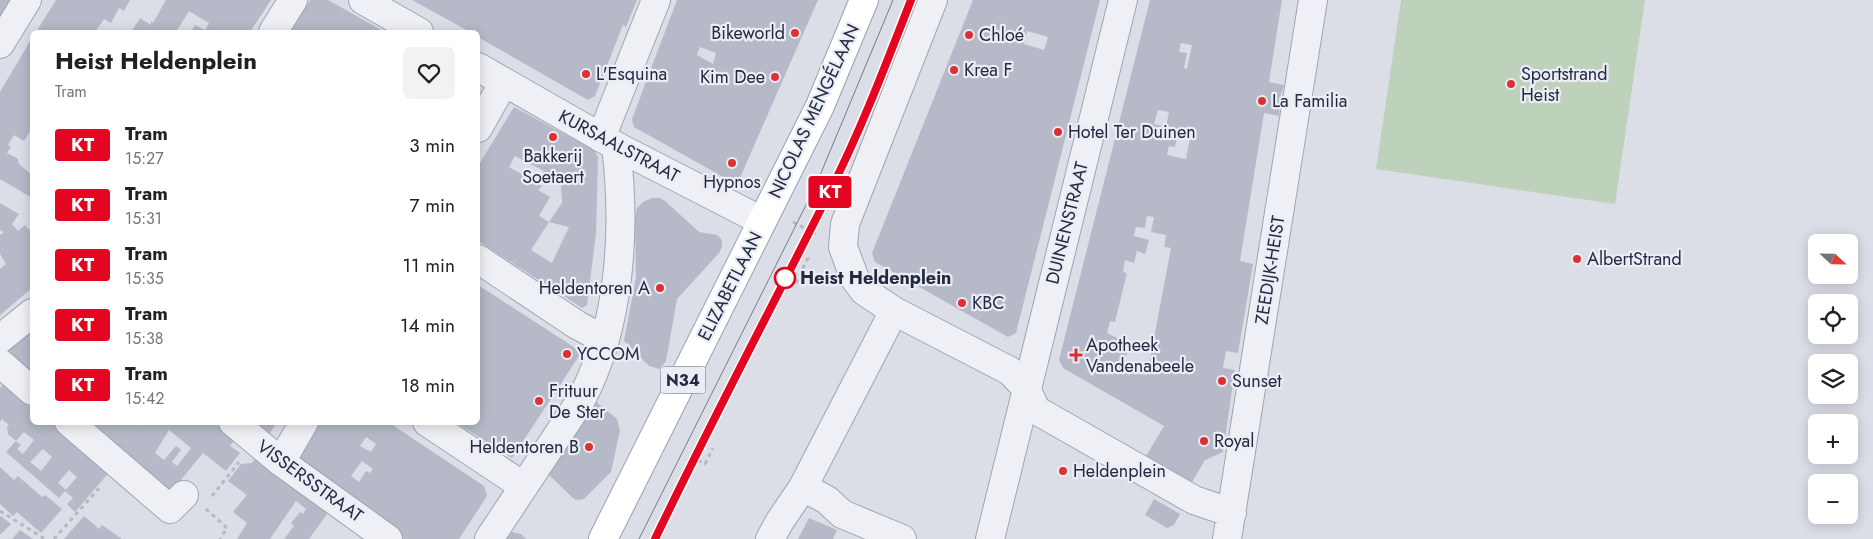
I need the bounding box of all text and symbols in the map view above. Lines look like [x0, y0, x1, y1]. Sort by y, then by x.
street label: NICOLAS MENGÉLAAN [762, 19, 866, 203]
place label: Bikeworld [711, 20, 785, 46]
place label: Chloé [979, 22, 1024, 48]
marker: Bikeworld [789, 27, 801, 39]
marker: Chloé [963, 29, 975, 41]
text: Heist Heldenplein [55, 43, 257, 78]
button: heart [403, 47, 455, 99]
place label: Krea F [964, 57, 1012, 83]
place label: L'Esquina [596, 61, 667, 87]
place label: Sportstrand Heist [1521, 61, 1608, 108]
place label: Kim Dee [700, 64, 765, 90]
marker: Krea F [948, 64, 960, 76]
marker: L'Esquina [580, 68, 592, 80]
marker: Kim Dee [769, 71, 781, 83]
marker: Sportstrand Heist [1505, 78, 1517, 90]
text: Tram [55, 80, 87, 103]
place label: La Familia [1272, 88, 1347, 114]
marker: La Familia [1256, 95, 1268, 107]
street label: KURSAALSTRAAT [554, 103, 685, 189]
place label: Hotel Ter Duinen [1068, 119, 1196, 145]
text: Tram [125, 120, 168, 147]
marker: Hotel Ter Duinen [1052, 126, 1064, 138]
marker: Bakkerij Soetaert [547, 131, 559, 143]
text: KT [71, 132, 94, 158]
text: 3 min [409, 132, 455, 159]
place label: Bakkerij Soetaert [522, 143, 585, 190]
text: 15:27 [125, 147, 164, 170]
marker: Hypnos [726, 157, 738, 169]
street label: DUINENSTRAAT [1039, 158, 1095, 287]
place label: Hypnos [703, 169, 761, 195]
line badge: KT [808, 176, 852, 208]
text: KT [818, 179, 842, 205]
text: Tram [125, 180, 168, 207]
text: KT [71, 192, 94, 218]
text: 7 min [410, 192, 455, 219]
text: 15:31 [125, 207, 162, 230]
street label: ZEEDIJK-HEIST [1249, 213, 1292, 326]
street label: ELIZABETLAAN [691, 227, 769, 345]
north arrow [1808, 234, 1858, 284]
map controls [1808, 234, 1858, 524]
text: Tram [125, 240, 168, 267]
place label: AlbertStrand [1587, 246, 1682, 272]
text: KT [71, 252, 94, 278]
text: 11 min [402, 252, 455, 279]
marker: AlbertStrand [1571, 253, 1583, 265]
place label: Heist Heldenplein [800, 265, 951, 291]
text: 15:35 [125, 267, 164, 290]
marker: Heist Heldenplein [774, 267, 796, 289]
place label: Heldentoren A [539, 275, 650, 301]
marker: Heldentoren A [654, 282, 666, 294]
place label: KBC [972, 290, 1005, 316]
button: locate [1808, 294, 1858, 344]
marker: KBC [956, 297, 968, 309]
text: Tram [125, 300, 168, 327]
text: KT [71, 312, 94, 338]
text: 14 min [400, 312, 455, 339]
text: 15:38 [125, 327, 164, 350]
place label: Apotheek Vandenabeele [1086, 332, 1194, 379]
place label: YCCOM [577, 341, 640, 367]
marker: YCCOM [561, 348, 573, 360]
marker: Apotheek Vandenabeele [1070, 349, 1082, 361]
button: layers [1808, 354, 1858, 404]
text: Tram [125, 360, 168, 387]
road number: N34 [660, 366, 706, 394]
place label: Sunset [1232, 368, 1282, 394]
text: KT [71, 372, 94, 398]
text: 18 min [401, 372, 455, 399]
marker: Sunset [1216, 375, 1228, 387]
place label: Frituur De Ster [549, 378, 606, 425]
text: 15:42 [125, 387, 164, 410]
marker: Frituur De Ster [533, 395, 545, 407]
button: + [1808, 414, 1858, 464]
place label: Royal [1214, 428, 1254, 454]
street label: VISSERSSTRAAT [252, 434, 369, 529]
place label: Heldentoren B [470, 434, 579, 460]
marker: Royal [1198, 435, 1210, 447]
marker: Heldentoren B [583, 441, 595, 453]
place label: Heldenplein [1073, 458, 1166, 484]
marker: Heldenplein [1057, 465, 1069, 477]
button: − [1808, 474, 1858, 524]

